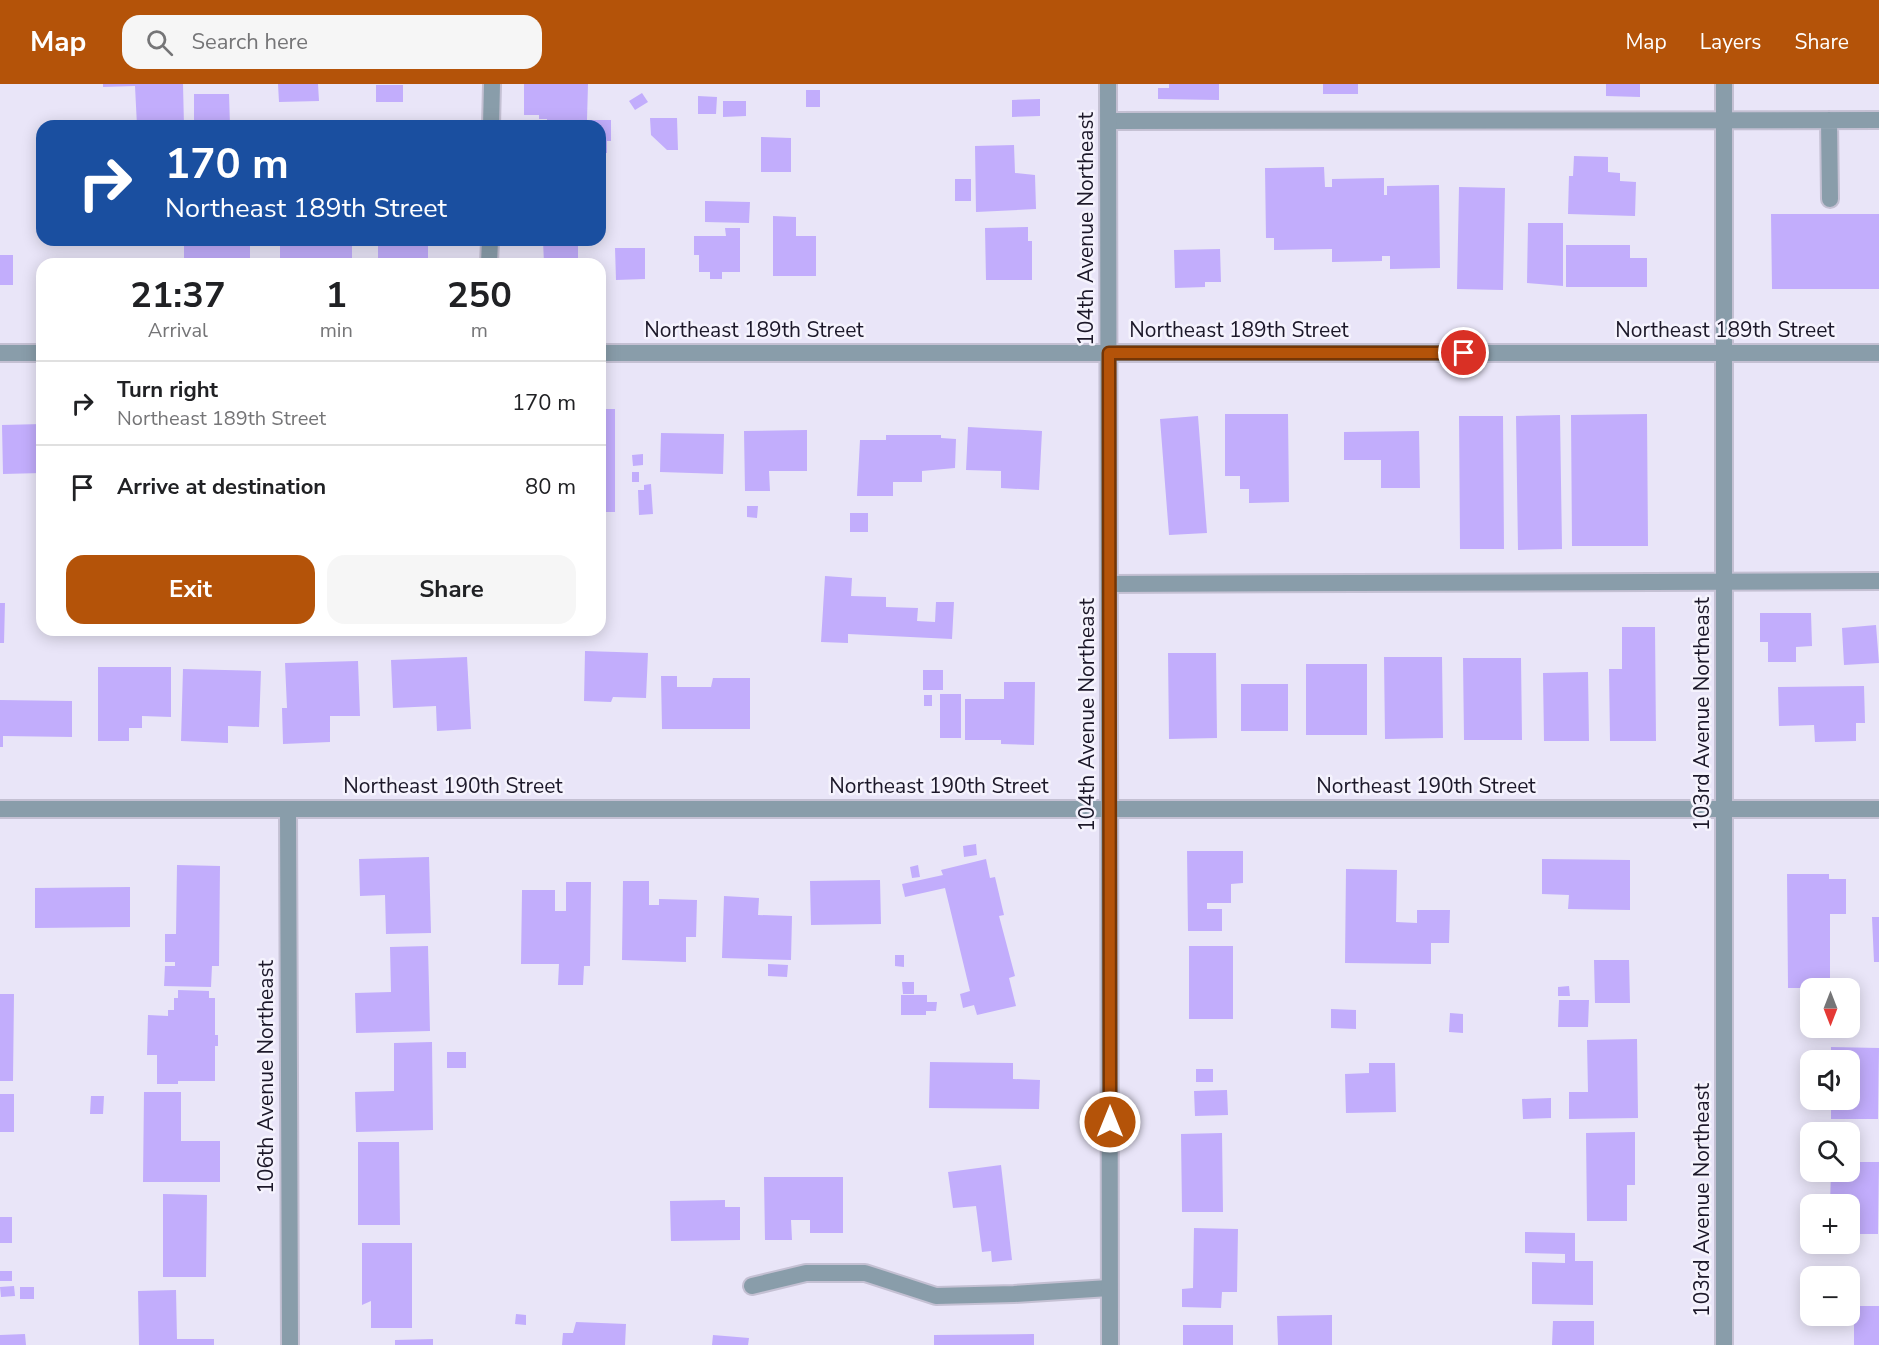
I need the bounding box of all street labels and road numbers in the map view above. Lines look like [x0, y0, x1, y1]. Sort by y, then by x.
street label: 104th Avenue Northeast [1072, 112, 1100, 346]
street label: Northeast 189th Street [644, 316, 864, 344]
street label: Northeast 189th Street [1129, 316, 1349, 344]
street label: Northeast 189th Street [1615, 316, 1835, 344]
street label: 103rd Avenue Northeast [1688, 596, 1716, 831]
street label: 104th Avenue Northeast [1073, 598, 1101, 832]
street label: Northeast 190th Street [343, 772, 563, 800]
street label: Northeast 190th Street [829, 772, 1049, 800]
street label: Northeast 190th Street [1316, 772, 1536, 800]
street label: 106th Avenue Northeast [252, 960, 280, 1194]
street label: 103rd Avenue Northeast [1688, 1082, 1716, 1317]

